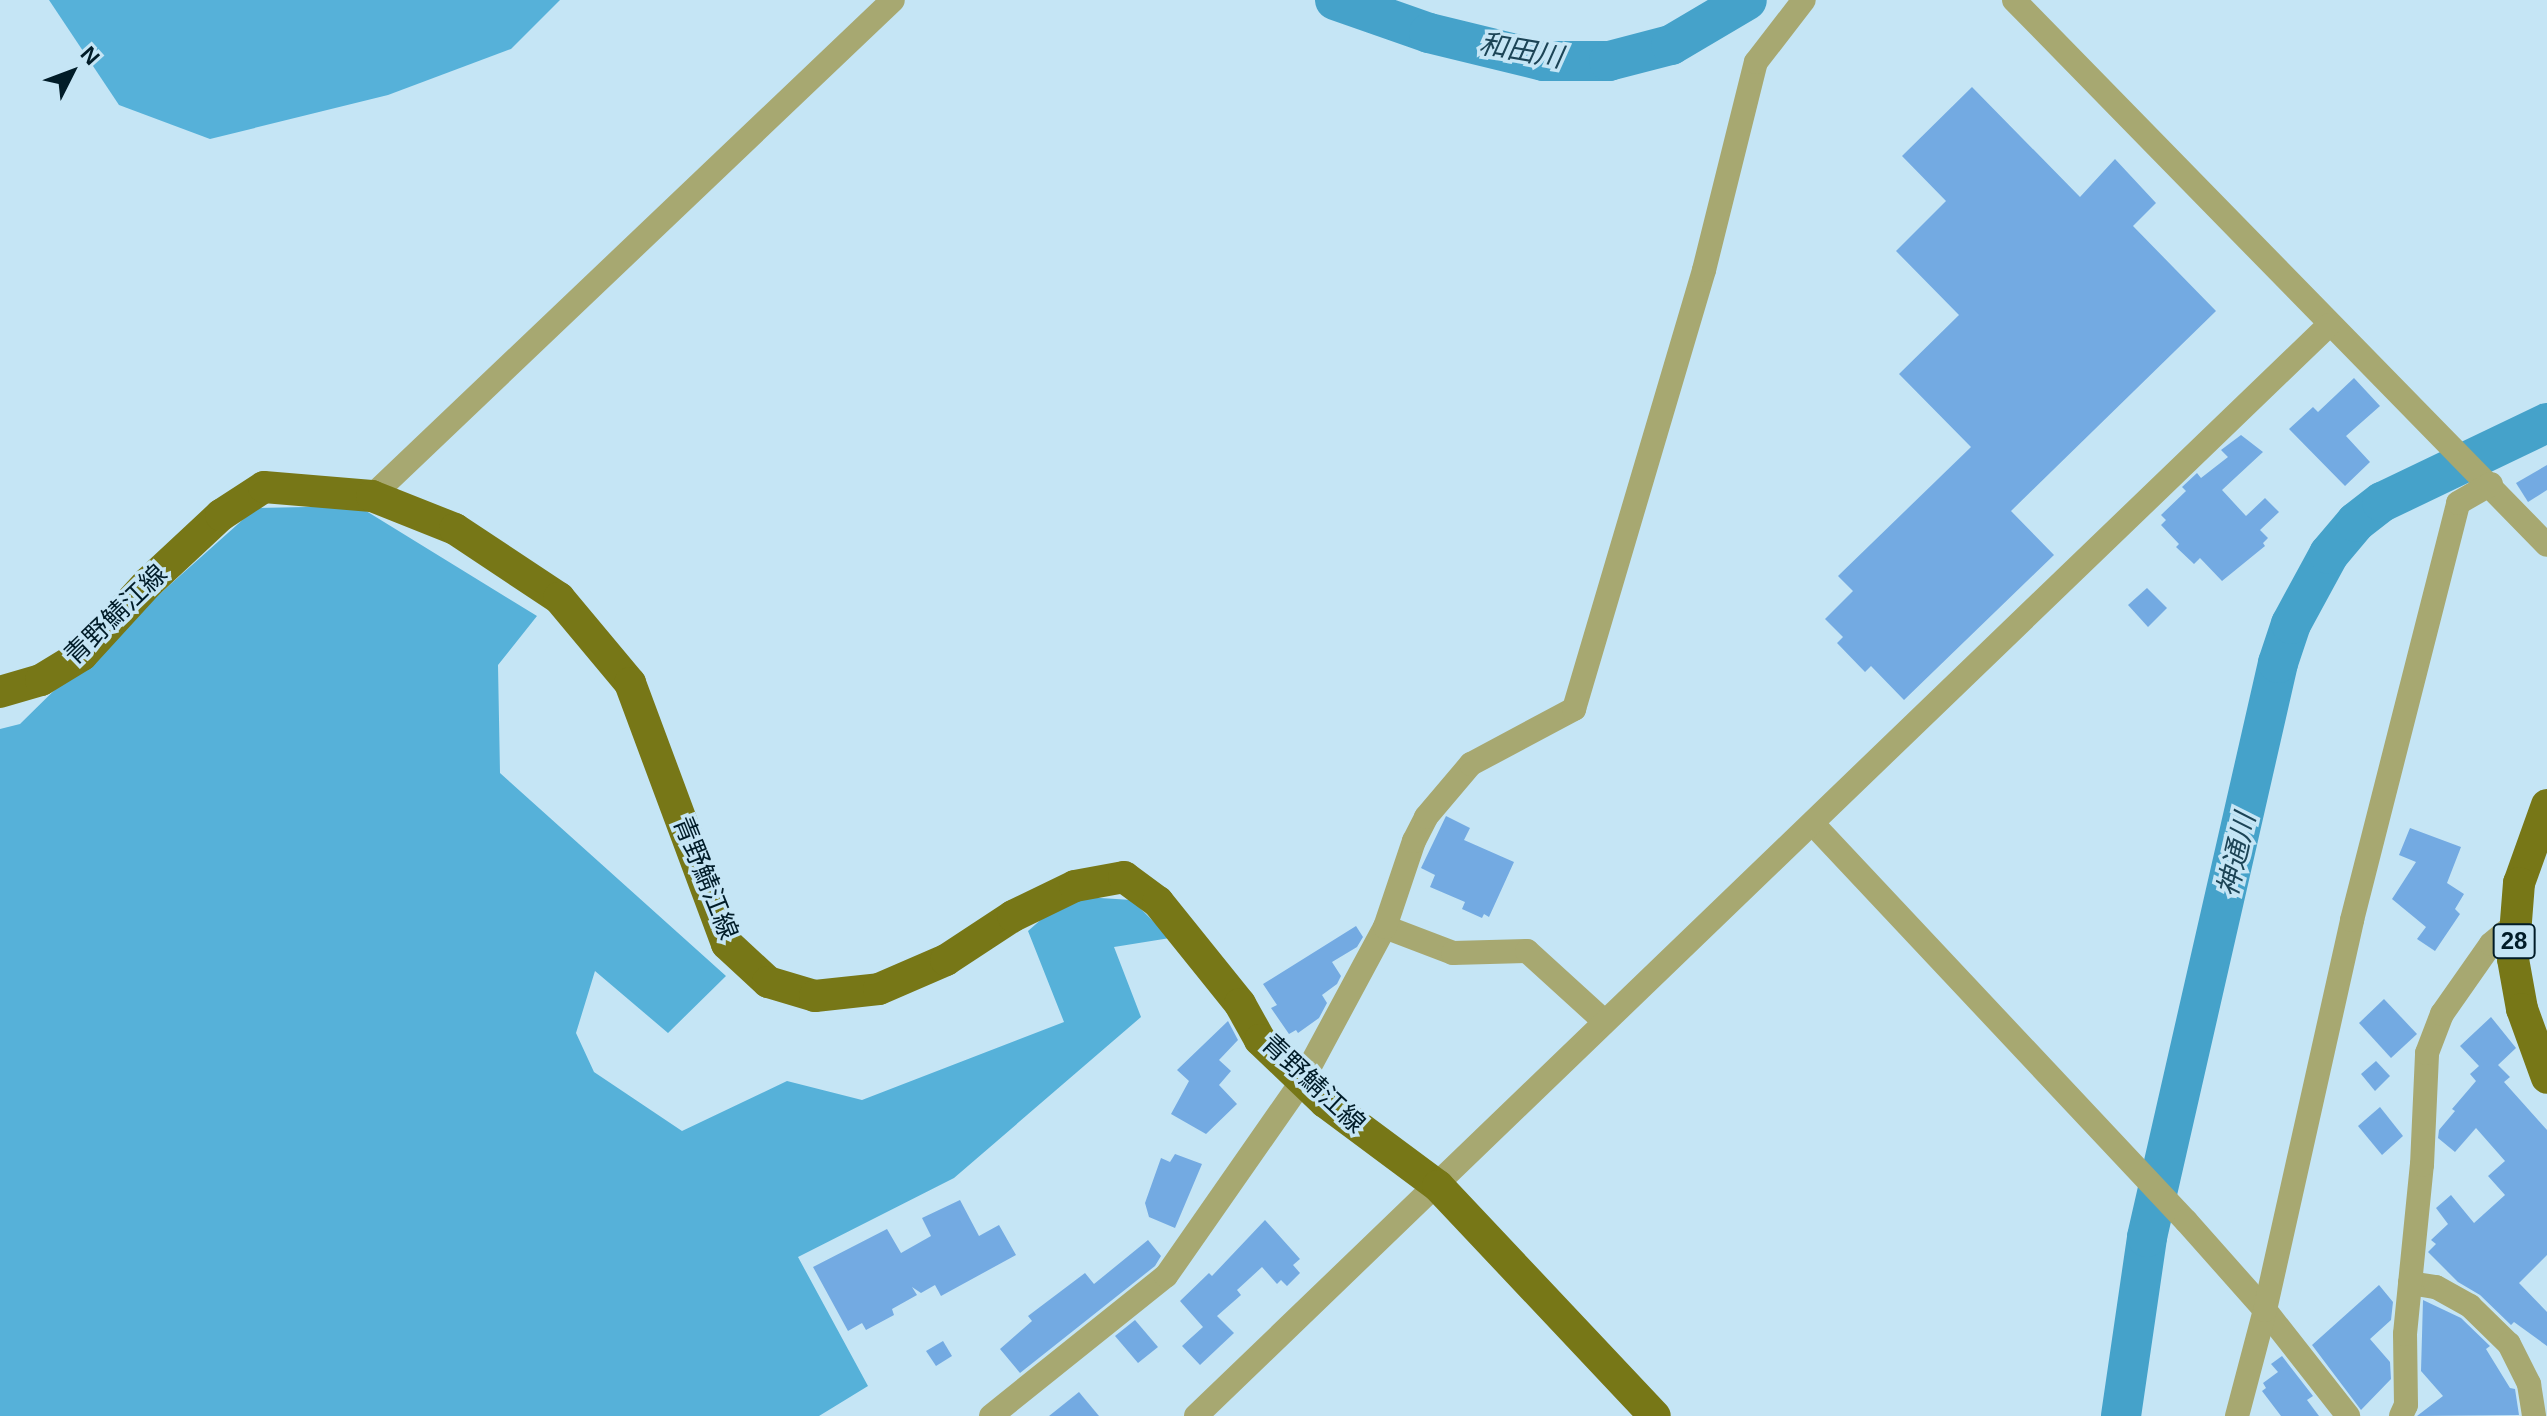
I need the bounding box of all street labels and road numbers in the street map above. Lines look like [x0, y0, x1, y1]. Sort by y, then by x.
street label: 青野鯖江線 [58, 559, 174, 671]
street label: 青野鯖江線 [666, 812, 744, 944]
road number: 28 [2492, 921, 2536, 961]
street label: 青野鯖江線 [1255, 1028, 1371, 1140]

